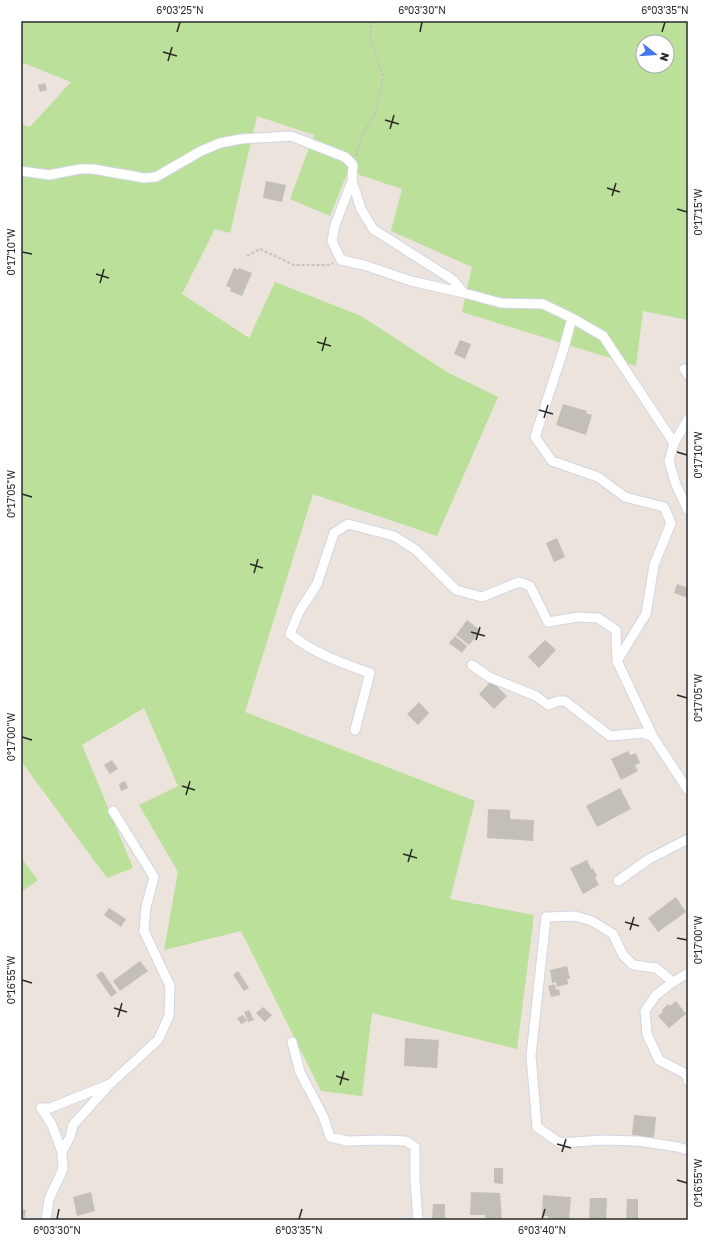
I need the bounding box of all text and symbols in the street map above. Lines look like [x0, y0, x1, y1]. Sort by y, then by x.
text: 6°03'25"N [156, 4, 204, 16]
text: 6°03'30"N [398, 4, 446, 16]
text: 6°03'35"N [641, 4, 689, 16]
north arrow [635, 34, 675, 74]
text: N [658, 51, 672, 63]
text: 0°17'15"W [692, 188, 704, 235]
text: 0°17'10"W [5, 228, 17, 276]
text: 0°17'10"W [692, 431, 704, 479]
text: 0°17'05"W [5, 470, 17, 518]
text: 0°17'05"W [692, 674, 704, 722]
text: 0°17'00"W [5, 712, 17, 761]
text: 0°17'00"W [692, 915, 704, 964]
text: 0°16'55"W [5, 955, 17, 1004]
text: 0°16'55"W [692, 1158, 704, 1207]
text: 6°03'30"N [33, 1224, 81, 1236]
text: 6°03'35"N [275, 1224, 323, 1236]
text: 6°03'40"N [518, 1224, 566, 1236]

